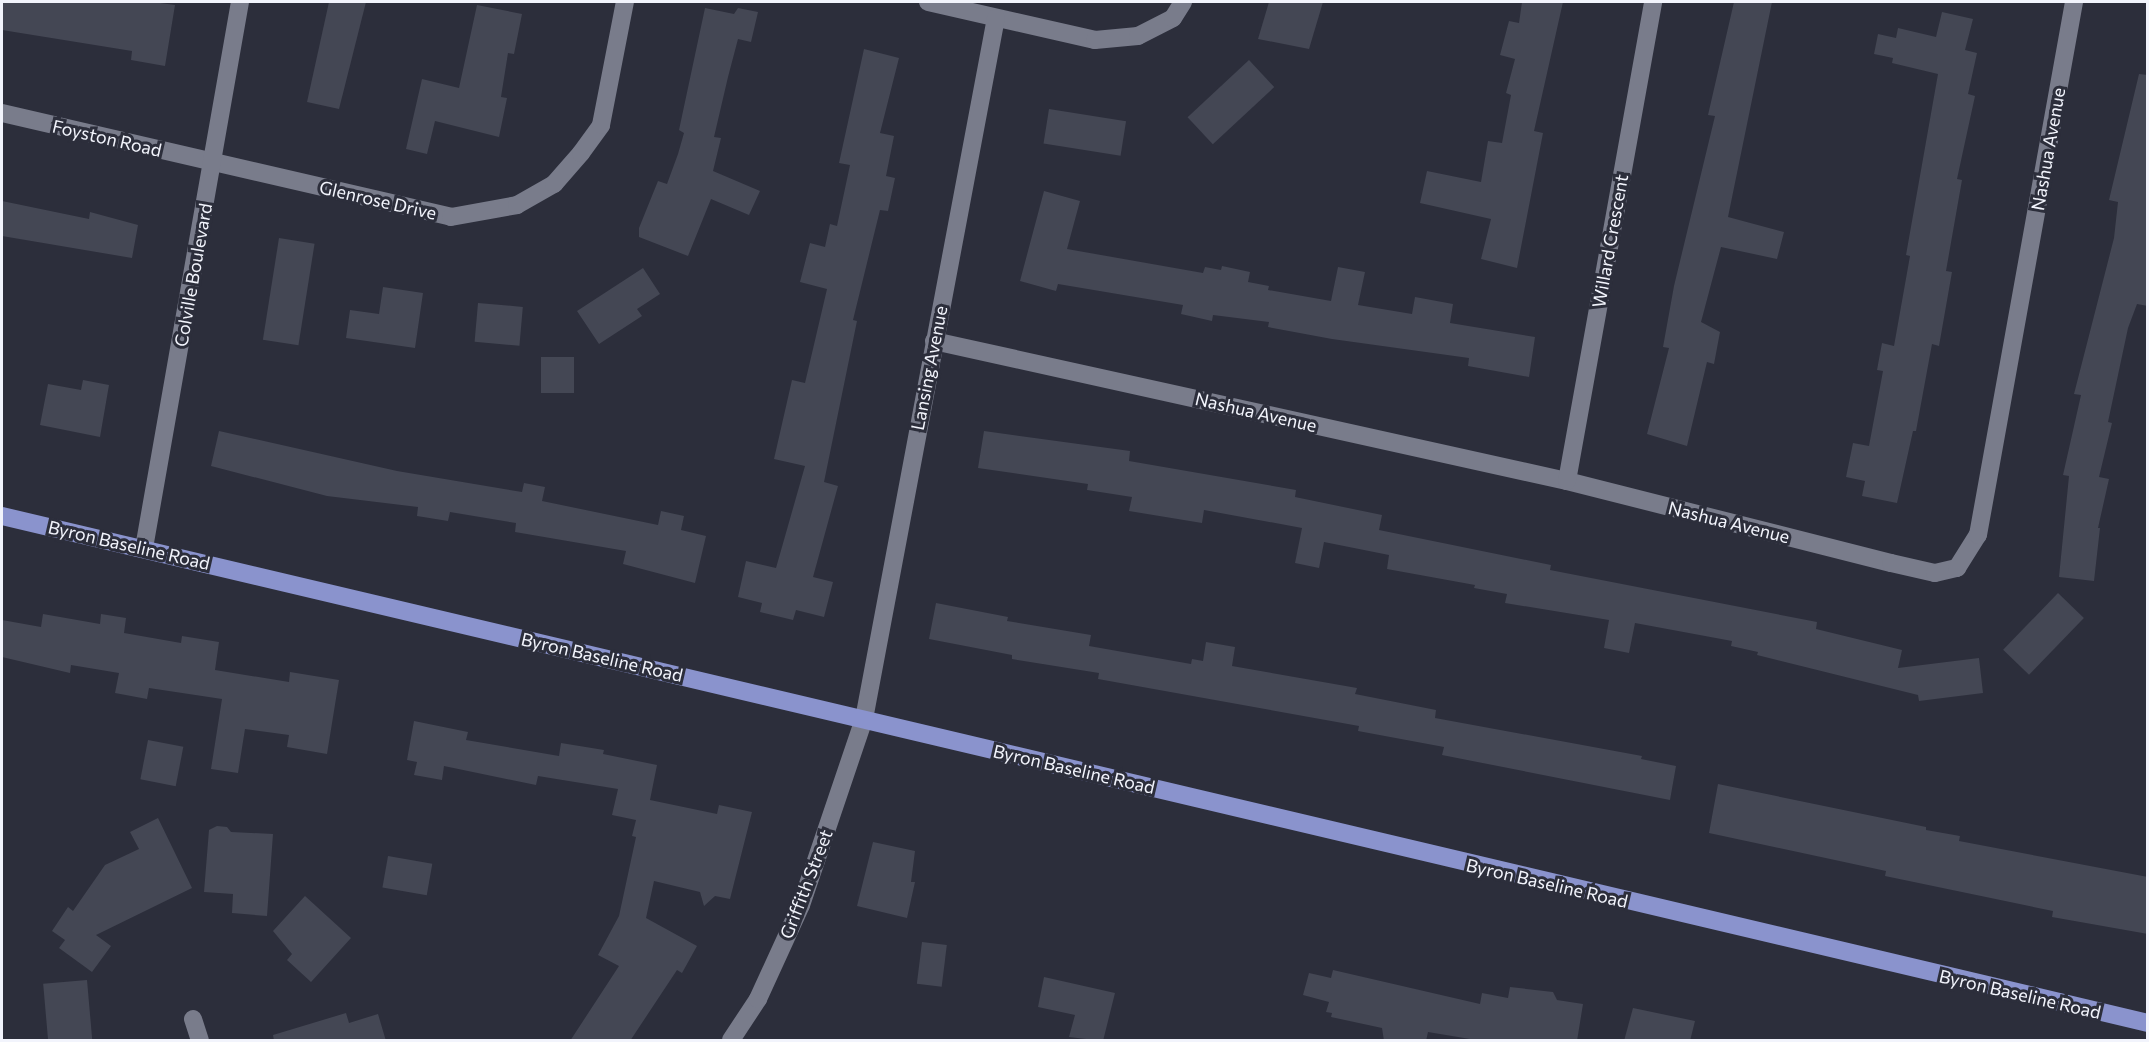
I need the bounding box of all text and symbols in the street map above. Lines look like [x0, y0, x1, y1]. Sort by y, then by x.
street label: Nashua Avenue [2027, 86, 2069, 212]
street label: Foyston Road [50, 115, 164, 161]
street label: Willard Crescent [1588, 173, 1632, 309]
street label: Glenrose Drive [317, 176, 439, 224]
street label: Colville Boulevard [170, 201, 216, 349]
street label: Lansing Avenue [906, 304, 952, 432]
street label: Nashua Avenue [1193, 387, 1319, 437]
street label: Nashua Avenue [1666, 496, 1792, 548]
street label: Byron Baseline Road [46, 516, 212, 574]
street label: Byron Baseline Road [519, 628, 685, 686]
street label: Byron Baseline Road [991, 740, 1157, 798]
street label: Griffith Street [775, 826, 837, 942]
street label: Byron Baseline Road [1464, 854, 1630, 912]
street label: Byron Baseline Road [1937, 965, 2103, 1023]

